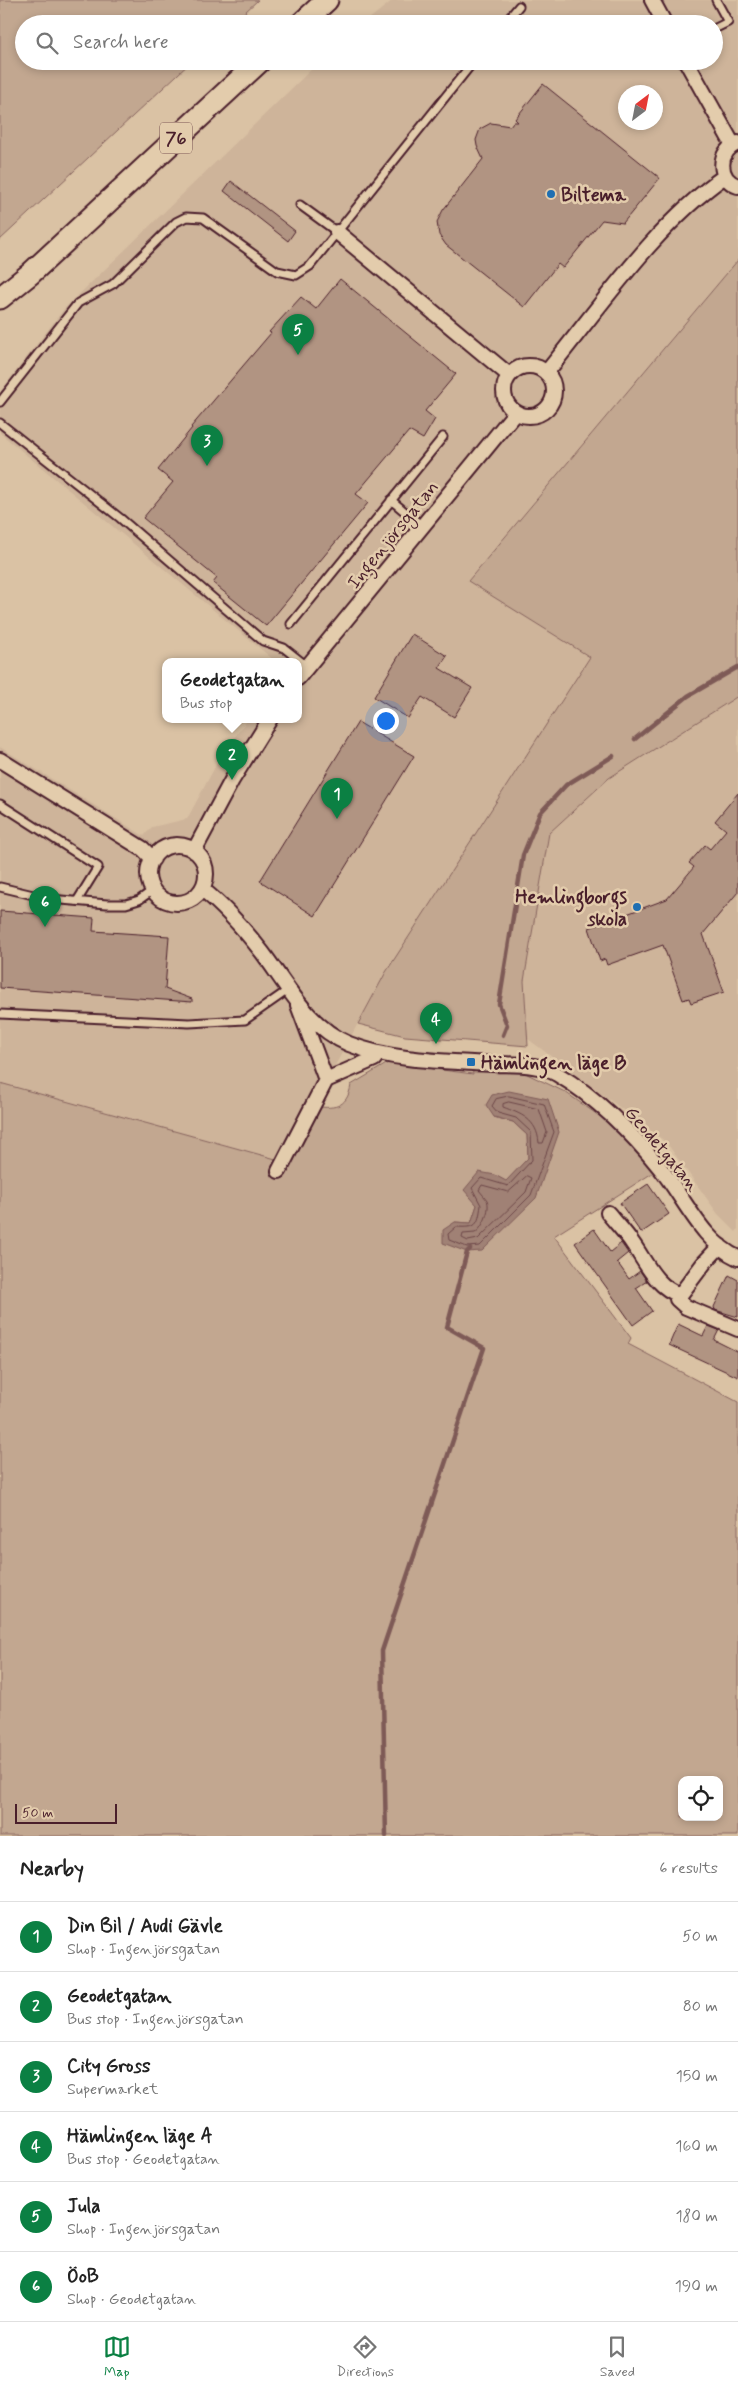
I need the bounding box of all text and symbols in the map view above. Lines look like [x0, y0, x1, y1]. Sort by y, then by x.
search box [15, 15, 723, 70]
icon: search [33, 29, 61, 57]
text: Search here [73, 30, 169, 55]
north arrow [618, 85, 663, 130]
road number: 76 [160, 122, 192, 154]
place label: Biltema [561, 183, 627, 208]
marker: Biltema [545, 188, 557, 200]
pin: 5 [282, 314, 314, 355]
pin: 3 [191, 425, 223, 466]
street label: Ingenjörsgatan [342, 476, 447, 596]
popup [162, 658, 302, 723]
text: Geodetgatan [180, 668, 284, 693]
text: Bus stop [180, 693, 233, 714]
your location [373, 708, 399, 734]
pin: 2 [216, 739, 248, 780]
pin: 1 [321, 778, 353, 819]
place label: Hemlingborgs skola [515, 885, 628, 932]
pin: 6 [29, 886, 61, 927]
marker: Hemlingborgs skola [631, 901, 643, 913]
pin: 4 [420, 1003, 452, 1044]
place label: Hämlingen läge B [481, 1051, 626, 1079]
marker: Hämlingen läge B [465, 1056, 477, 1068]
street label: Geodetgatan [618, 1101, 705, 1198]
map controls [678, 1776, 723, 1821]
button: locate [678, 1776, 723, 1821]
scale bar [15, 1801, 118, 1824]
text: 50 m [22, 1804, 53, 1822]
text: Nearby [20, 1855, 84, 1883]
text: 6 results [659, 1858, 718, 1879]
text: Din Bil / Audi Gävle [67, 1914, 223, 1939]
text: 1 [32, 1926, 40, 1947]
text: 50 m [682, 1926, 718, 1947]
text: Shop · Ingenjörsgatan [67, 1939, 220, 1960]
text: Geodetgatan [67, 1984, 171, 2009]
text: 2 [32, 1996, 40, 2017]
text: 80 m [683, 1996, 718, 2017]
text: Bus stop · Ingenjörsgatan [67, 2009, 244, 2030]
text: City Gross [67, 2054, 150, 2079]
text: 3 [32, 2066, 40, 2087]
text: 150 m [676, 2066, 718, 2087]
text: Supermarket [67, 2079, 158, 2100]
text: Hämlingen läge A [67, 2124, 212, 2149]
text: 4 [31, 2136, 41, 2157]
text: 160 m [675, 2136, 718, 2157]
text: Bus stop · Geodetgatan [67, 2149, 220, 2170]
text: Jula [67, 2194, 101, 2219]
text: 5 [31, 2206, 41, 2227]
text: 180 m [675, 2206, 718, 2227]
text: Shop · Ingenjörsgatan [67, 2219, 220, 2240]
text: ÖoB [67, 2264, 99, 2289]
text: 6 [32, 2276, 40, 2297]
text: 190 m [675, 2276, 718, 2297]
text: Shop · Geodetgatan [67, 2289, 197, 2310]
tab: Map [103, 2333, 131, 2381]
tab: Directions [337, 2333, 394, 2381]
tab: Saved [600, 2333, 635, 2381]

